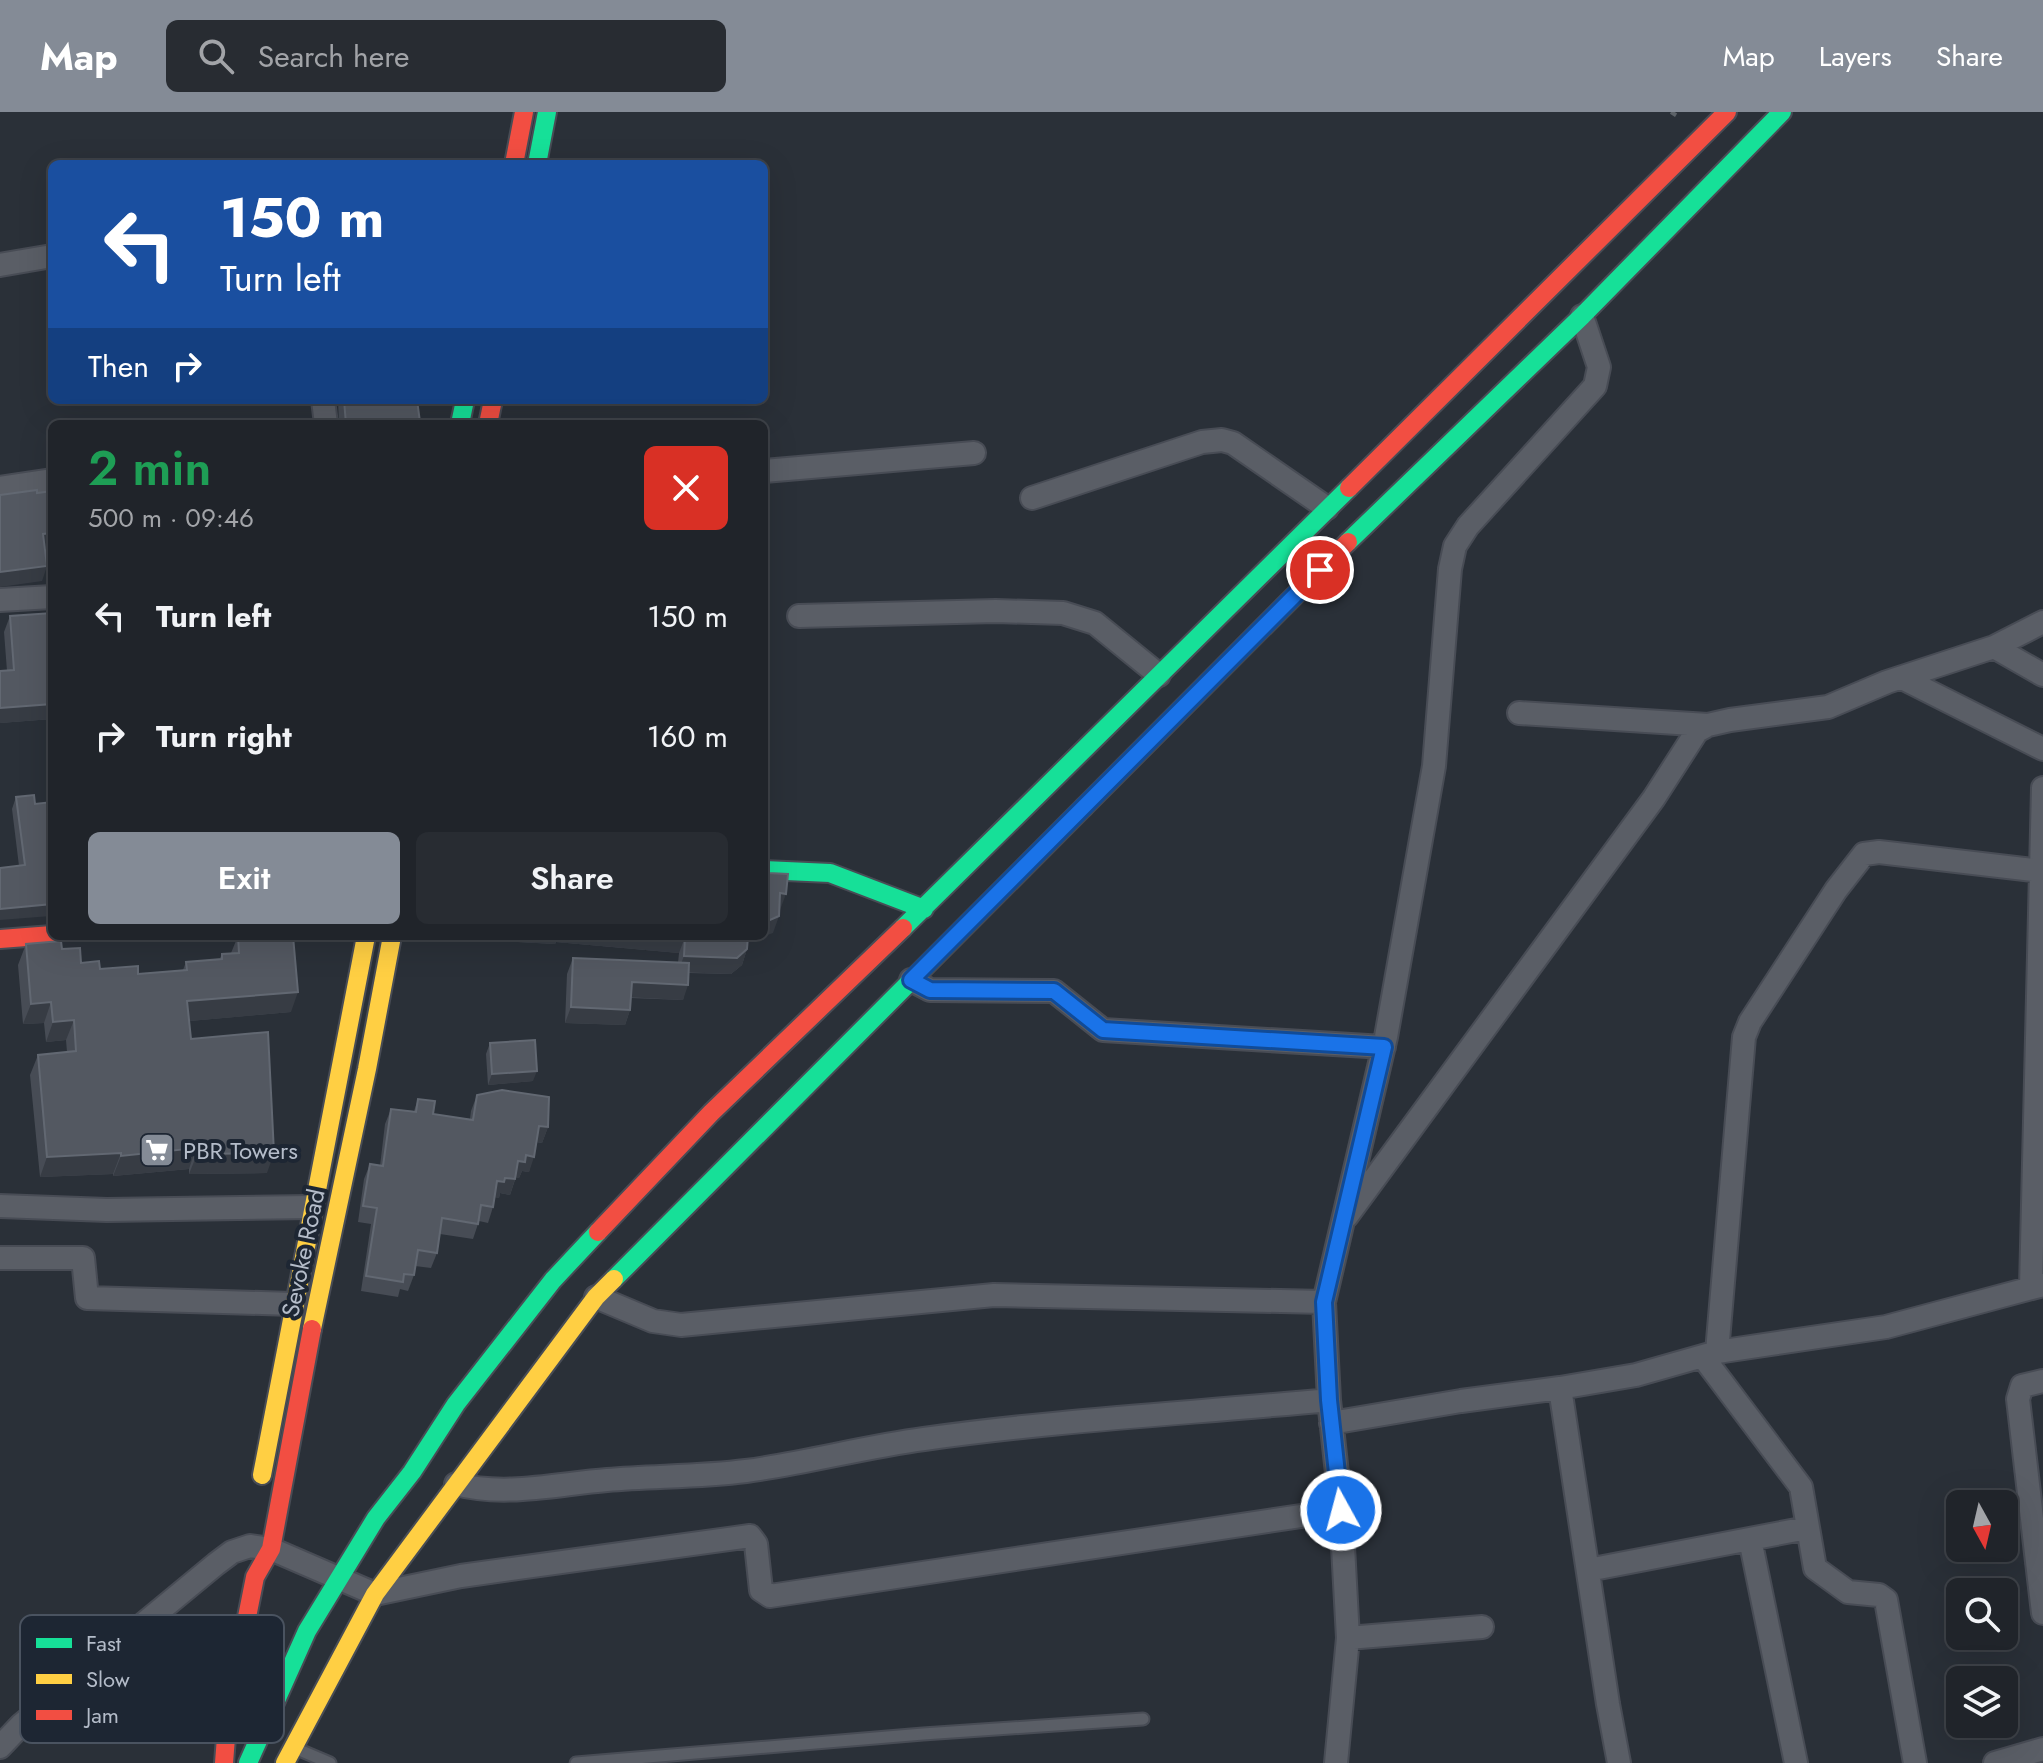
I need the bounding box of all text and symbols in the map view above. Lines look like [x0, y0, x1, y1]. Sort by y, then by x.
search box [166, 20, 726, 92]
text: Map [40, 29, 118, 84]
icon: search [194, 34, 238, 78]
text: Search here [258, 35, 410, 78]
text: Map [1723, 36, 1775, 77]
text: Layers [1819, 36, 1892, 77]
text: Share [1936, 36, 2003, 77]
text: 150 m [220, 177, 384, 258]
icon: left [88, 192, 192, 296]
text: Turn left [220, 252, 341, 304]
icon: right [165, 344, 209, 388]
text: Then [88, 345, 149, 388]
text: 2 min [88, 434, 211, 503]
button: close [644, 446, 728, 530]
text: 500 m · 09:46 [88, 499, 254, 537]
pin [1286, 536, 1354, 604]
icon: arrive [1298, 548, 1342, 592]
icon: left [88, 594, 132, 638]
text: Turn left [156, 595, 271, 638]
text: 150 m [647, 595, 728, 638]
icon: right [88, 714, 132, 758]
text: Turn right [156, 715, 292, 758]
text: 160 m [647, 715, 728, 758]
button: Exit [88, 832, 400, 924]
button: Share [416, 832, 728, 924]
supermarket icon: PBR Towers [138, 1131, 176, 1169]
place label: PBR Towers [183, 1133, 298, 1168]
street label: Sevoke Road [272, 1186, 334, 1320]
position arrow [1299, 1468, 1383, 1552]
north arrow [1946, 1490, 2018, 1562]
map controls [1946, 1490, 2018, 1738]
button: search [1946, 1578, 2018, 1650]
legend [20, 1615, 284, 1743]
text: Fast [86, 1627, 122, 1659]
text: Slow [86, 1663, 130, 1695]
button: layers [1946, 1666, 2018, 1738]
text: Jam [83, 1699, 119, 1731]

